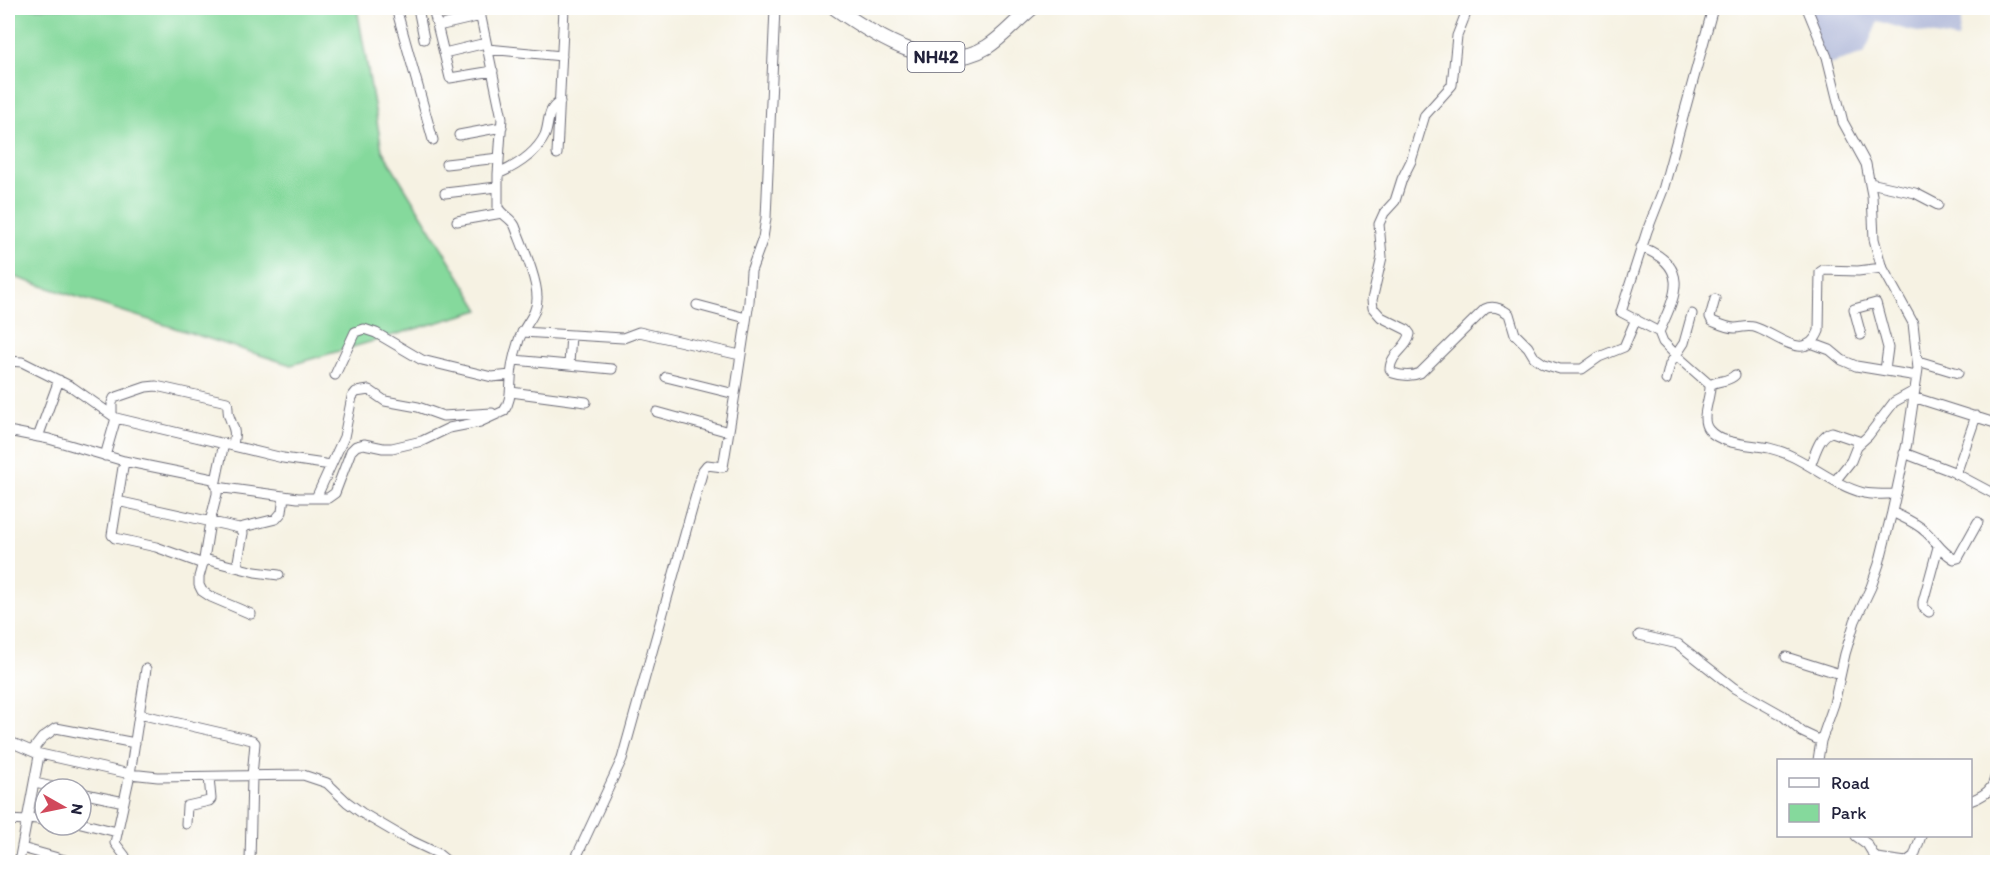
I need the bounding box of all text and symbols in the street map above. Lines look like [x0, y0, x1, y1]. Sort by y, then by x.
road number: NH42 [908, 42, 964, 72]
legend [1777, 759, 1972, 837]
text: Road [1831, 772, 1870, 794]
north arrow [33, 777, 93, 837]
text: N [67, 802, 88, 816]
text: Park [1831, 802, 1866, 824]

